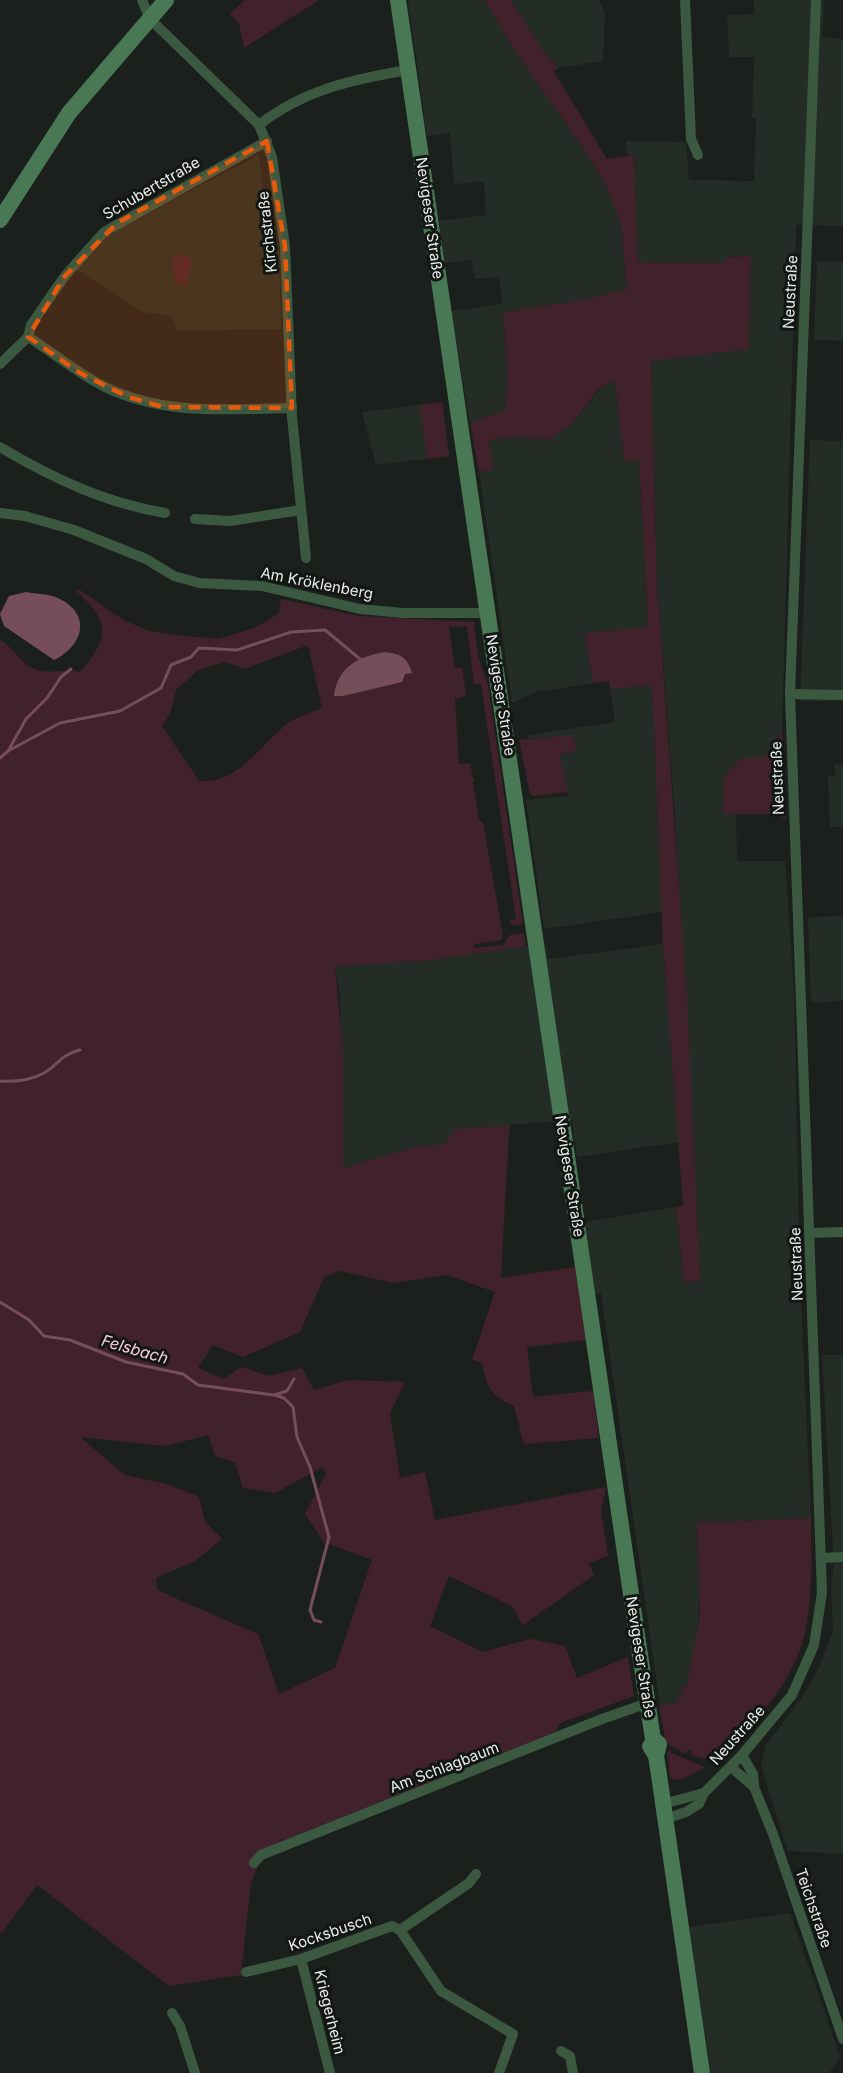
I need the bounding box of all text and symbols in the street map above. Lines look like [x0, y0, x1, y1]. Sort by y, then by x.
street label: Schubertstraße [99, 152, 203, 224]
street label: Nevigeser Straße [412, 156, 448, 280]
street label: Kirchstraße [253, 190, 281, 274]
street label: Neustraße [779, 255, 801, 329]
street label: Am Kröklenberg [259, 563, 375, 603]
street label: Nevigeser Straße [482, 633, 520, 757]
street label: Neustraße [766, 741, 788, 815]
street label: Nevigeser Straße [551, 1114, 589, 1238]
street label: Neustraße [785, 1227, 807, 1301]
water label: Felsbach [99, 1330, 171, 1368]
street label: Nevigeser Straße [622, 1595, 660, 1719]
street label: Neustraße [705, 1701, 769, 1769]
street label: Am Schlagbaum [387, 1737, 501, 1797]
street label: Teichstraße [791, 1866, 837, 1950]
street label: Kocksbusch [286, 1909, 374, 1955]
street label: Kriegerheim [310, 1968, 350, 2056]

